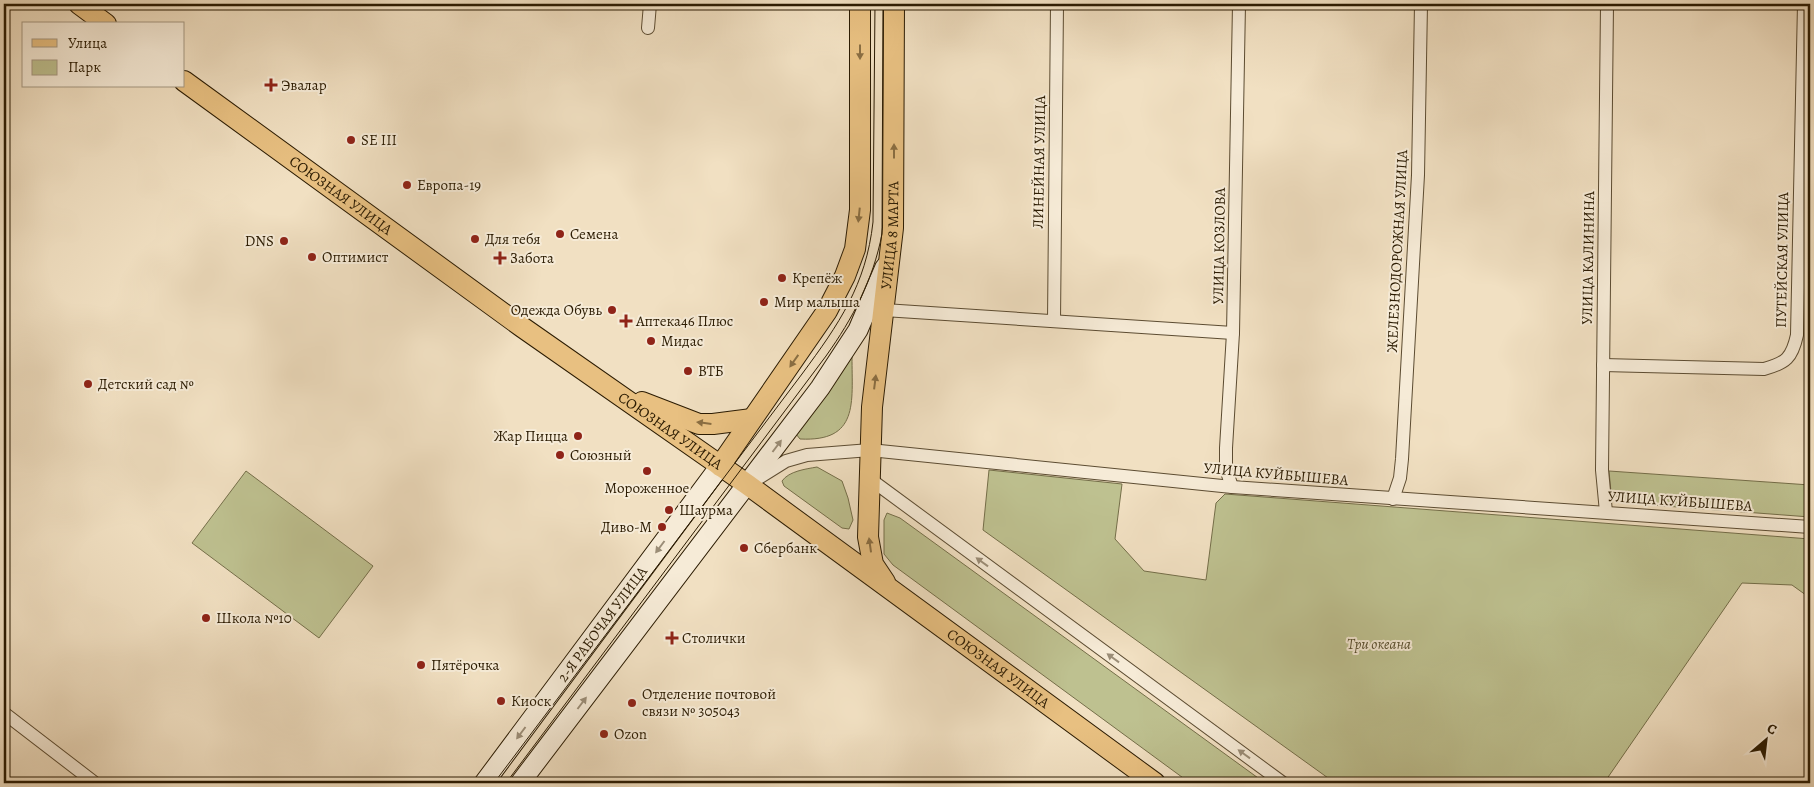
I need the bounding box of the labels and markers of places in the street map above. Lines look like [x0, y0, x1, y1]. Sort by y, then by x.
place label: Эвалар [281, 75, 327, 95]
marker: Эвалар [265, 79, 277, 91]
place label: SE III [361, 130, 397, 150]
marker: SE III [345, 134, 357, 146]
place label: Европа-19 [417, 175, 481, 195]
marker: Европа-19 [401, 179, 413, 191]
place label: Семена [570, 224, 619, 244]
marker: Семена [554, 228, 566, 240]
place label: Для тебя [485, 229, 541, 249]
place label: DNS [245, 231, 274, 251]
marker: Для тебя [469, 233, 481, 245]
marker: DNS [278, 235, 290, 247]
place label: Оптимист [322, 247, 389, 267]
place label: Забота [510, 248, 554, 268]
marker: Оптимист [306, 251, 318, 263]
marker: Забота [494, 252, 506, 264]
place label: Крепёж [792, 268, 842, 288]
marker: Крепёж [776, 272, 788, 284]
place label: Мир малыша [774, 292, 860, 312]
marker: Мир малыша [758, 296, 770, 308]
place label: Одежда Обувь [511, 300, 602, 320]
marker: Одежда Обувь [606, 304, 618, 316]
place label: Аптека46 Плюс [635, 311, 733, 331]
marker: Аптека46 Плюс [620, 315, 632, 327]
place label: Мидас [661, 331, 703, 351]
marker: Мидас [645, 335, 657, 347]
place label: ВТБ [698, 361, 724, 381]
marker: ВТБ [682, 365, 694, 377]
place label: Детский сад № [98, 374, 194, 394]
marker: Детский сад № [82, 378, 94, 390]
place label: Жар Пицца [494, 426, 568, 446]
marker: Жар Пицца [572, 430, 584, 442]
place label: Союзный [570, 445, 632, 465]
marker: Союзный [554, 449, 566, 461]
marker: Мороженное [641, 465, 653, 477]
place label: Мороженное [605, 478, 690, 498]
place label: Шаурма [679, 500, 733, 520]
marker: Шаурма [663, 504, 675, 516]
place label: Диво-М [601, 517, 652, 537]
marker: Диво-М [656, 521, 668, 533]
place label: Сбербанк [754, 538, 817, 558]
marker: Сбербанк [738, 542, 750, 554]
place label: Школа №10 [216, 608, 292, 628]
marker: Школа №10 [200, 612, 212, 624]
place label: Столички [682, 628, 746, 648]
marker: Столички [666, 632, 678, 644]
place label: Пятёрочка [431, 655, 500, 675]
marker: Пятёрочка [415, 659, 427, 671]
place label: Отделение почтовой связи № 305043 [642, 684, 776, 721]
place label: Киоск [511, 691, 551, 711]
marker: Киоск [495, 695, 507, 707]
marker: Отделение почтовой связи № 305043 [626, 697, 638, 709]
place label: Ozon [614, 724, 647, 744]
marker: Ozon [598, 728, 610, 740]

